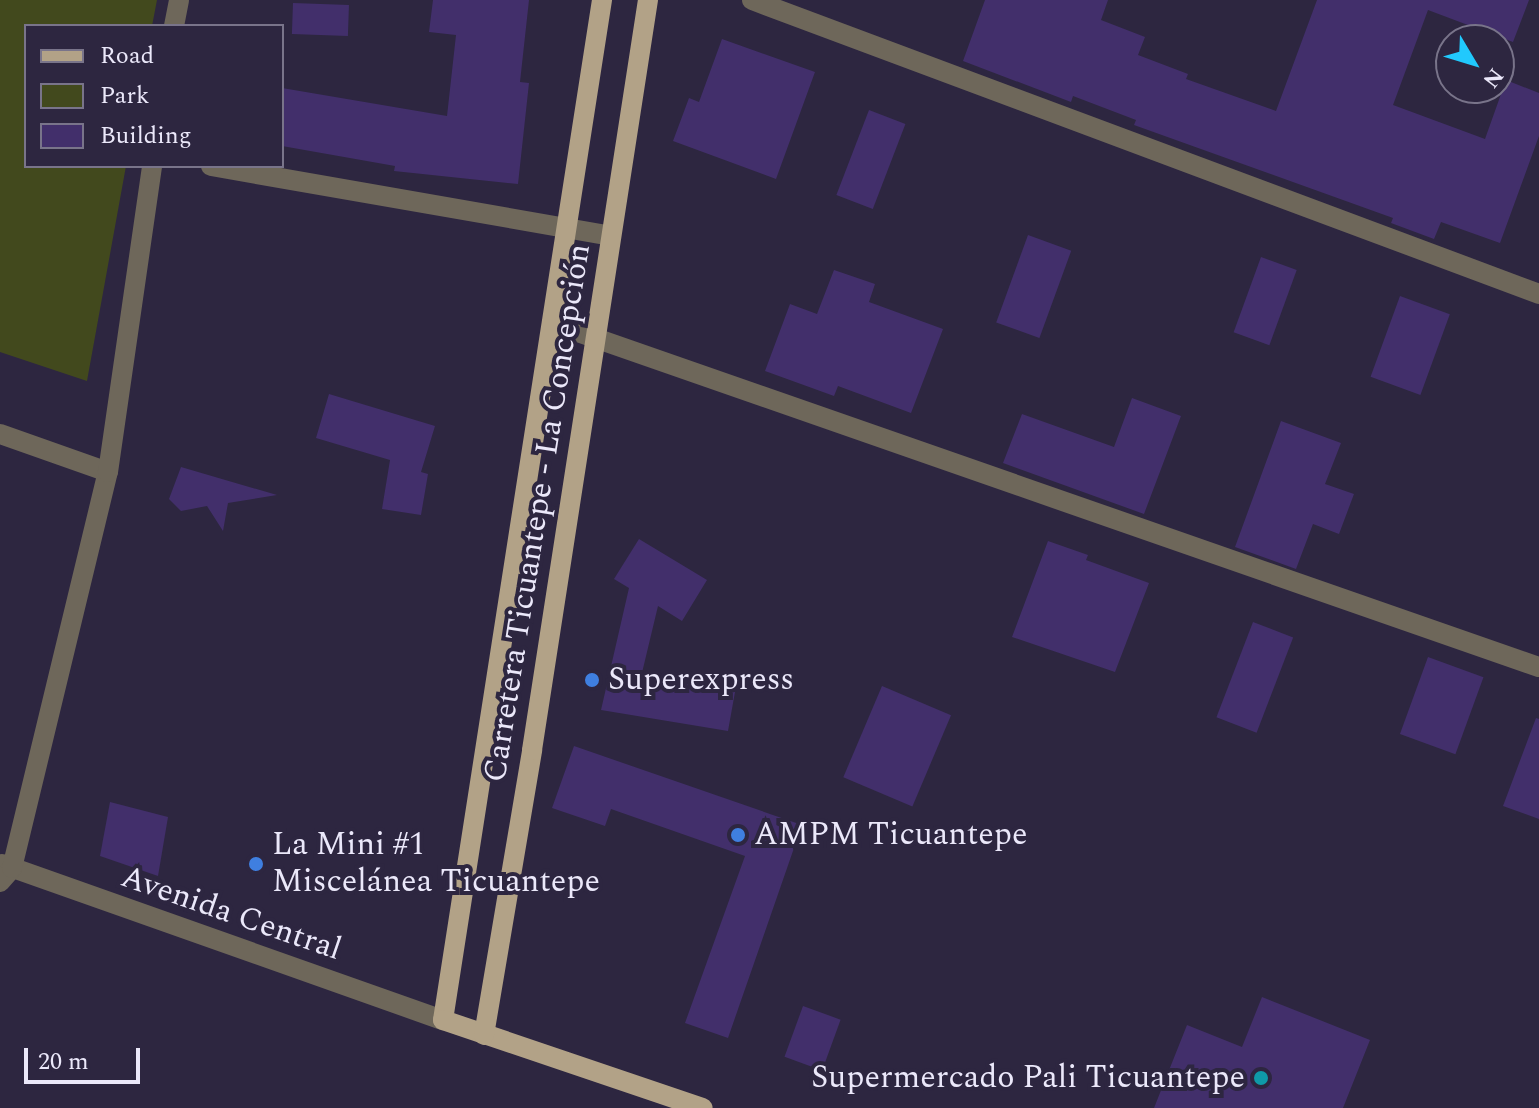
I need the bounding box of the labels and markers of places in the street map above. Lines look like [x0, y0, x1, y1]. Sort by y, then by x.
place label: Superexpress [608, 661, 794, 699]
marker: Superexpress [583, 671, 601, 689]
place label: AMPM Ticuantepe [754, 816, 1028, 854]
marker: AMPM Ticuantepe [729, 826, 747, 844]
place label: La Mini #1 Miscelánea Ticuantepe [272, 827, 600, 902]
marker: La Mini #1 Miscelánea Ticuantepe [247, 855, 265, 873]
place label: Supermercado Pali Ticuantepe [811, 1059, 1245, 1097]
marker: Supermercado Pali Ticuantepe [1252, 1069, 1270, 1087]

